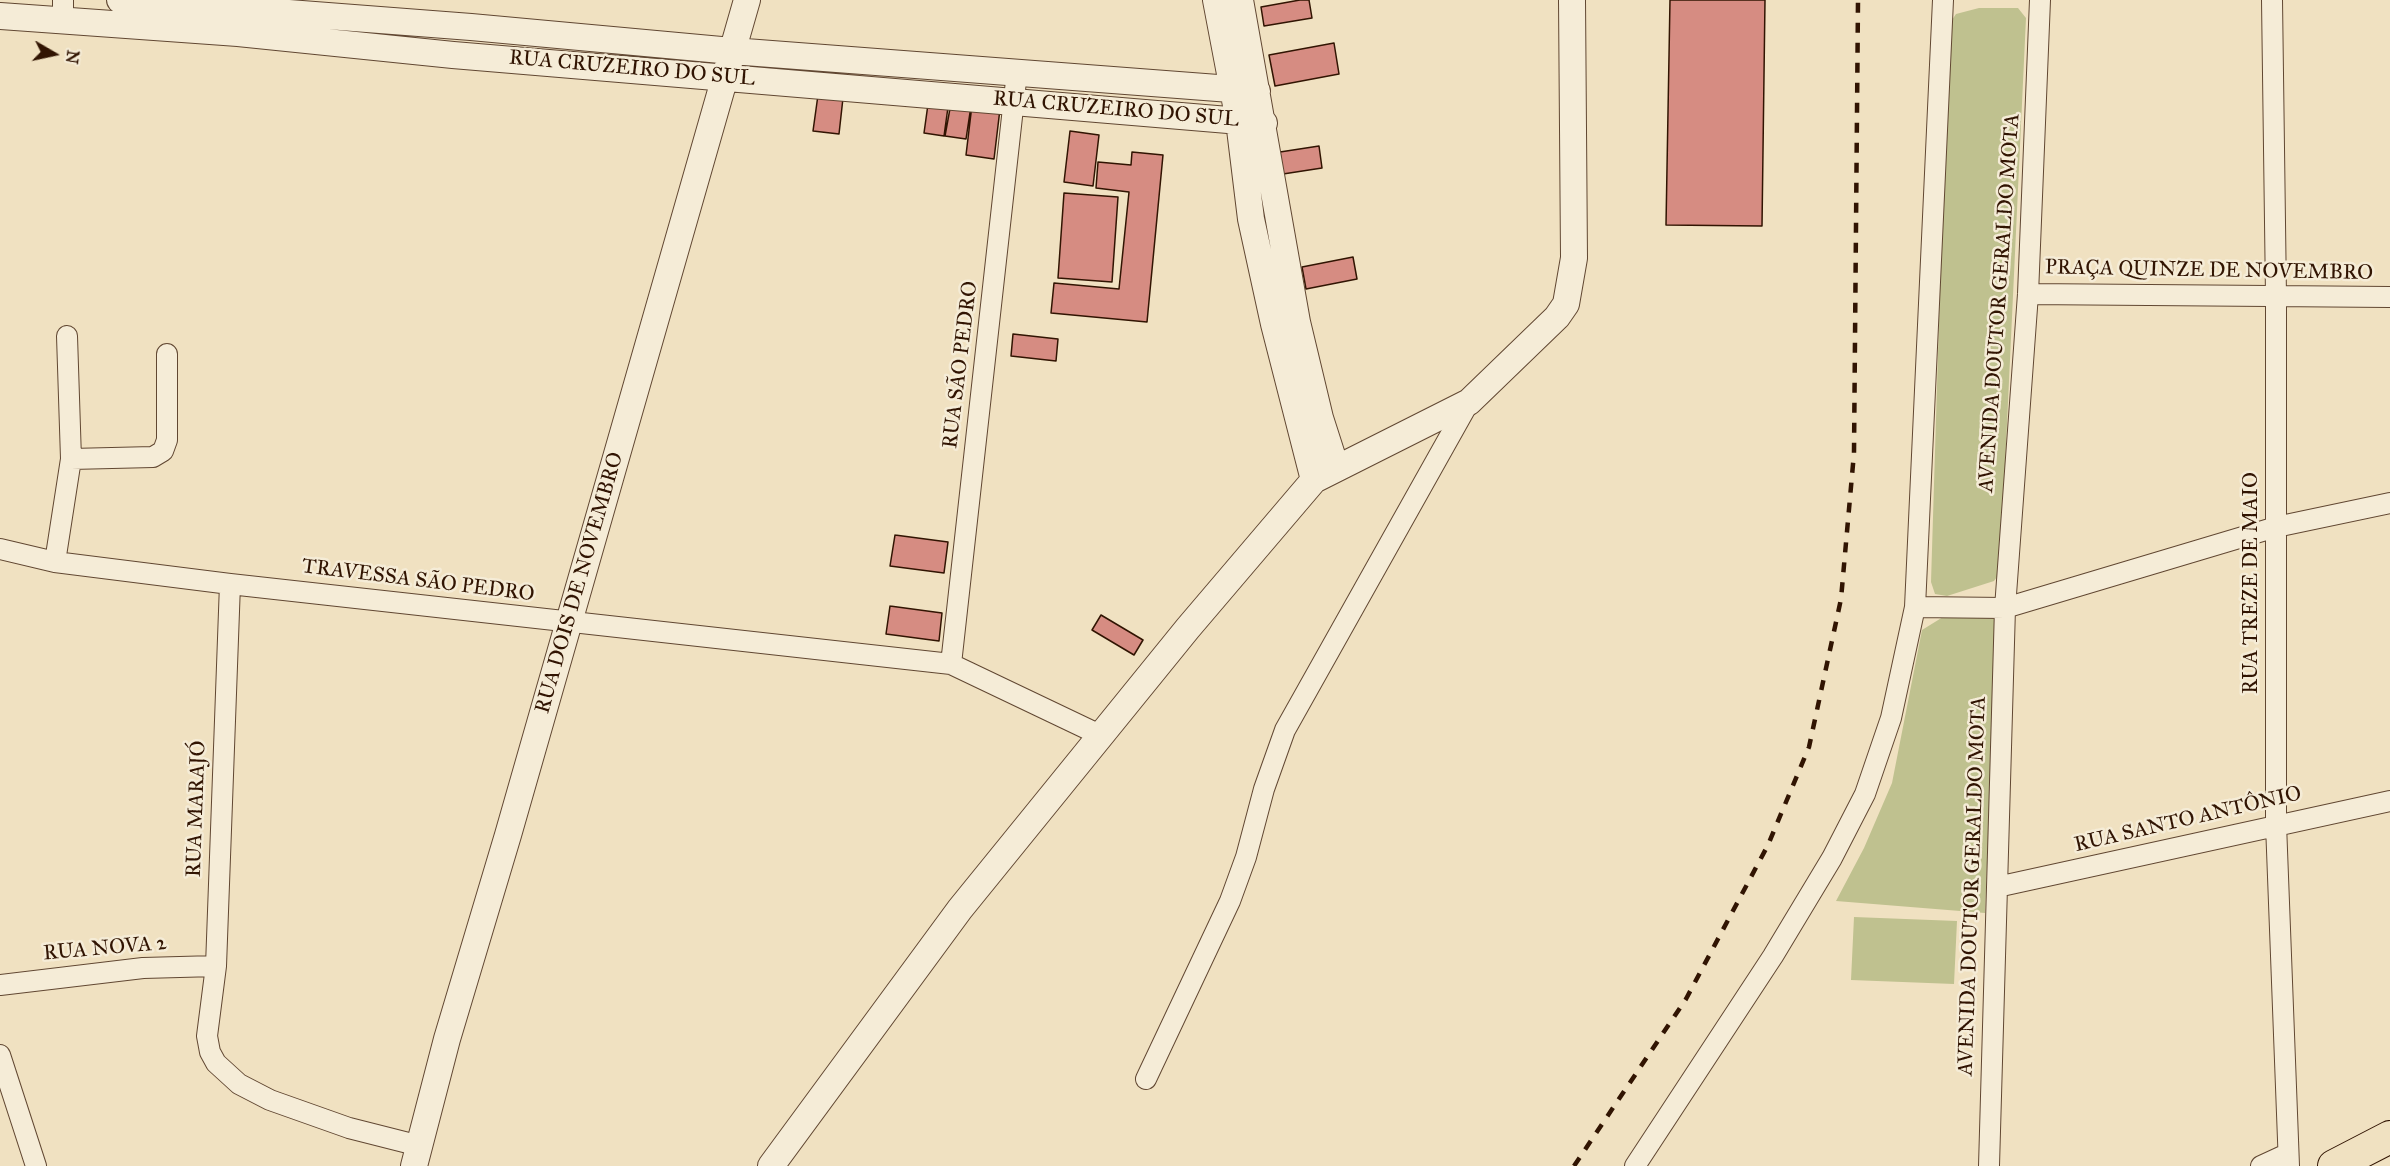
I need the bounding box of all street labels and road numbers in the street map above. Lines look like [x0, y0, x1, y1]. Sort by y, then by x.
street label: RUA CRUZEIRO DO SUL [508, 46, 756, 92]
street label: RUA CRUZEIRO DO SUL [992, 87, 1240, 133]
street label: AVENIDA DOUTOR GERALDO MOTA [1974, 113, 2026, 493]
street label: PRAÇA QUINZE DE NOVEMBRO [2045, 256, 2373, 286]
street label: RUA SÃO PEDRO [938, 280, 984, 450]
street label: RUA DOIS DE NOVEMBRO [531, 449, 629, 717]
street label: RUA TREZE DE MAIO [2239, 472, 2265, 694]
street label: TRAVESSA SÃO PEDRO [300, 554, 536, 608]
street label: AVENIDA DOUTOR GERALDO MOTA [1954, 696, 1992, 1076]
street label: RUA MARAJÓ [182, 740, 212, 878]
street label: RUA SANTO ANTÔNIO [2072, 782, 2304, 858]
street label: RUA NOVA 2 [42, 931, 168, 967]

